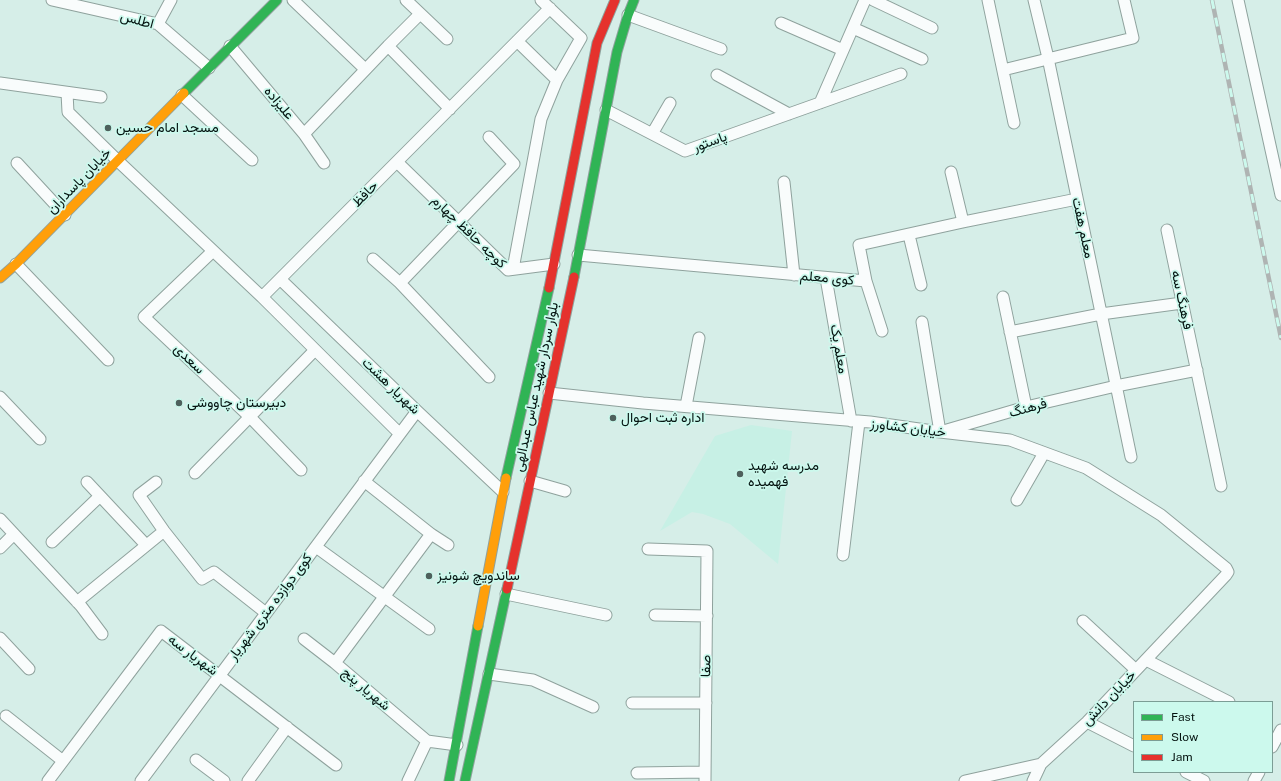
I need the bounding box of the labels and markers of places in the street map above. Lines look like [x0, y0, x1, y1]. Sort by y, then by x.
place label: مسجد امام حسین [116, 120, 219, 136]
marker: مسجد امام حسین [103, 123, 113, 133]
place label: دبیرستان چاووشی [187, 395, 286, 411]
marker: دبیرستان چاووشی [174, 398, 184, 408]
place label: اداره ثبت احوال [621, 410, 704, 426]
marker: اداره ثبت احوال [608, 413, 618, 423]
place label: مدرسه شهید فهمیده [748, 458, 819, 490]
marker: مدرسه شهید فهمیده [735, 469, 745, 479]
place label: ساندویچ شونیز [437, 568, 520, 584]
marker: ساندویچ شونیز [424, 571, 434, 581]

